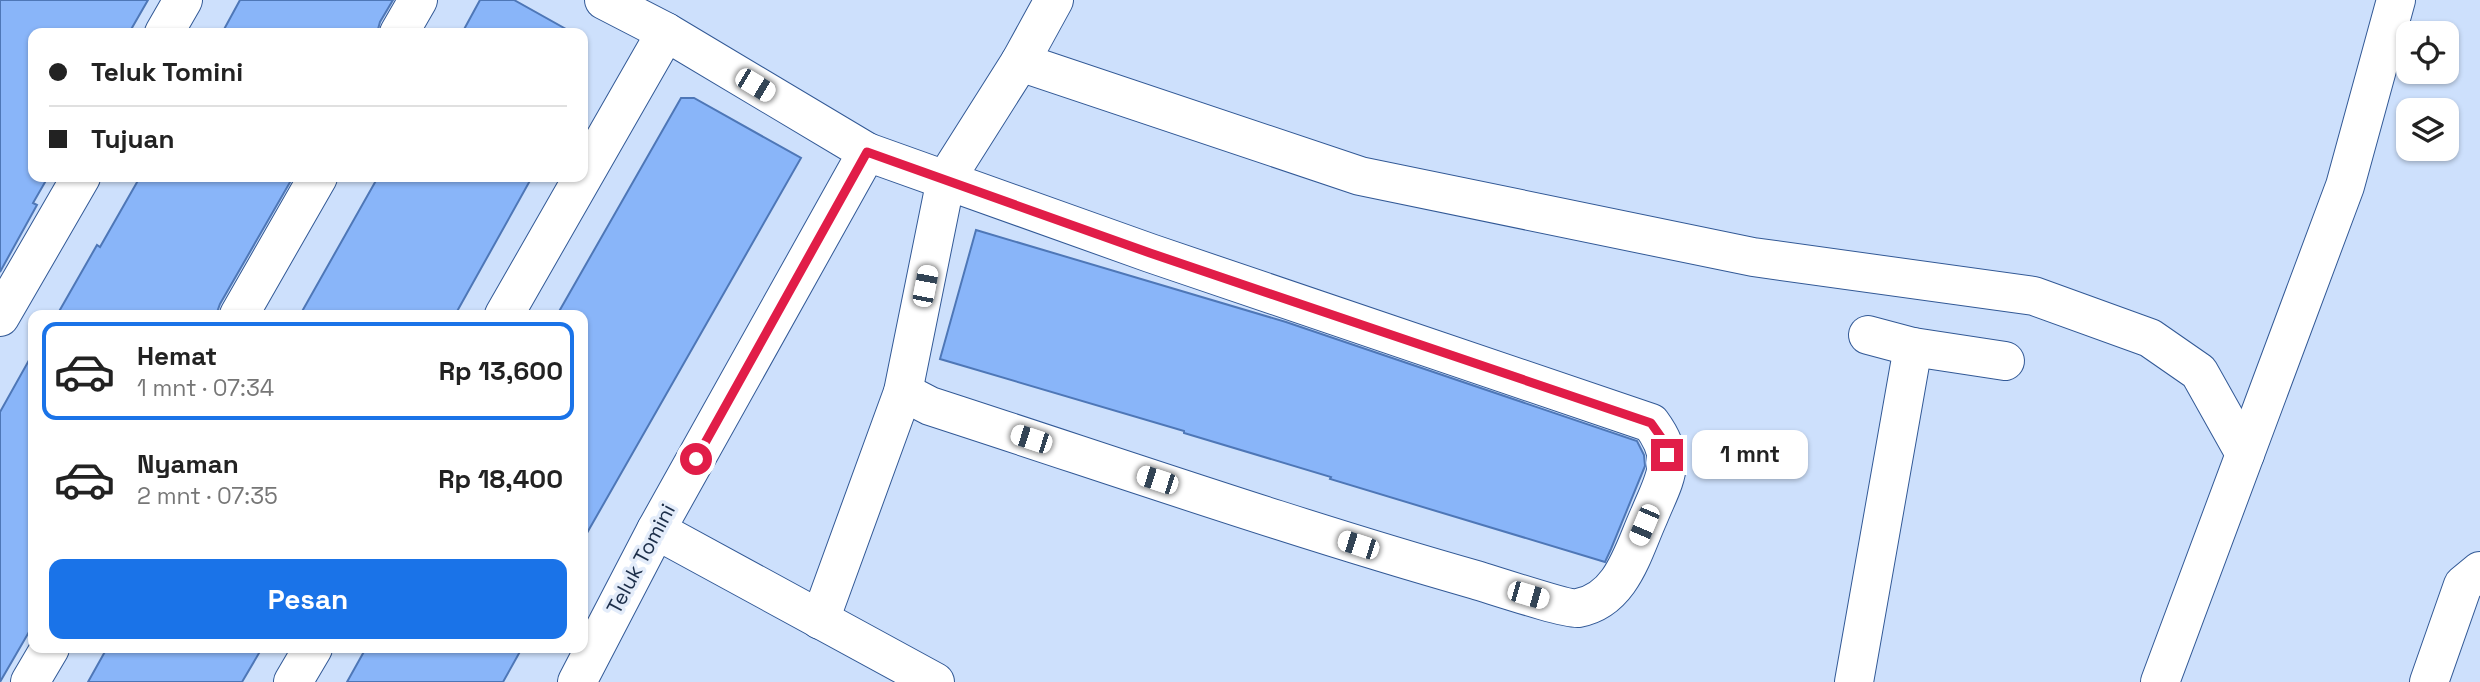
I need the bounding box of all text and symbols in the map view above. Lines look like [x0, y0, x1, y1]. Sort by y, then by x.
map controls [2396, 21, 2459, 161]
button: locate [2396, 21, 2459, 84]
text: Teluk Tomini [91, 55, 243, 89]
car [732, 65, 779, 105]
button: layers [2396, 98, 2459, 161]
text: Tujuan [91, 122, 174, 156]
car [911, 263, 940, 309]
text: Hemat [137, 339, 217, 373]
icon: car [53, 340, 116, 403]
text: Rp 13,600 [439, 354, 563, 388]
text: 1 mnt · 07:34 [137, 373, 274, 403]
car [1008, 423, 1055, 455]
callout: 1 mnt [1692, 430, 1807, 480]
route end [1651, 439, 1683, 471]
text: 1 mnt [1720, 439, 1780, 469]
route start [680, 443, 712, 475]
text: Nyaman [137, 447, 239, 481]
icon: car [53, 448, 116, 511]
text: Rp 18,400 [438, 462, 563, 496]
car [1134, 464, 1181, 496]
text: 2 mnt · 07:35 [137, 481, 278, 511]
street label: Teluk Tomini [600, 499, 681, 619]
car [1627, 502, 1662, 548]
car [1335, 529, 1382, 561]
button: Pesan [49, 559, 567, 639]
car [1505, 579, 1552, 611]

